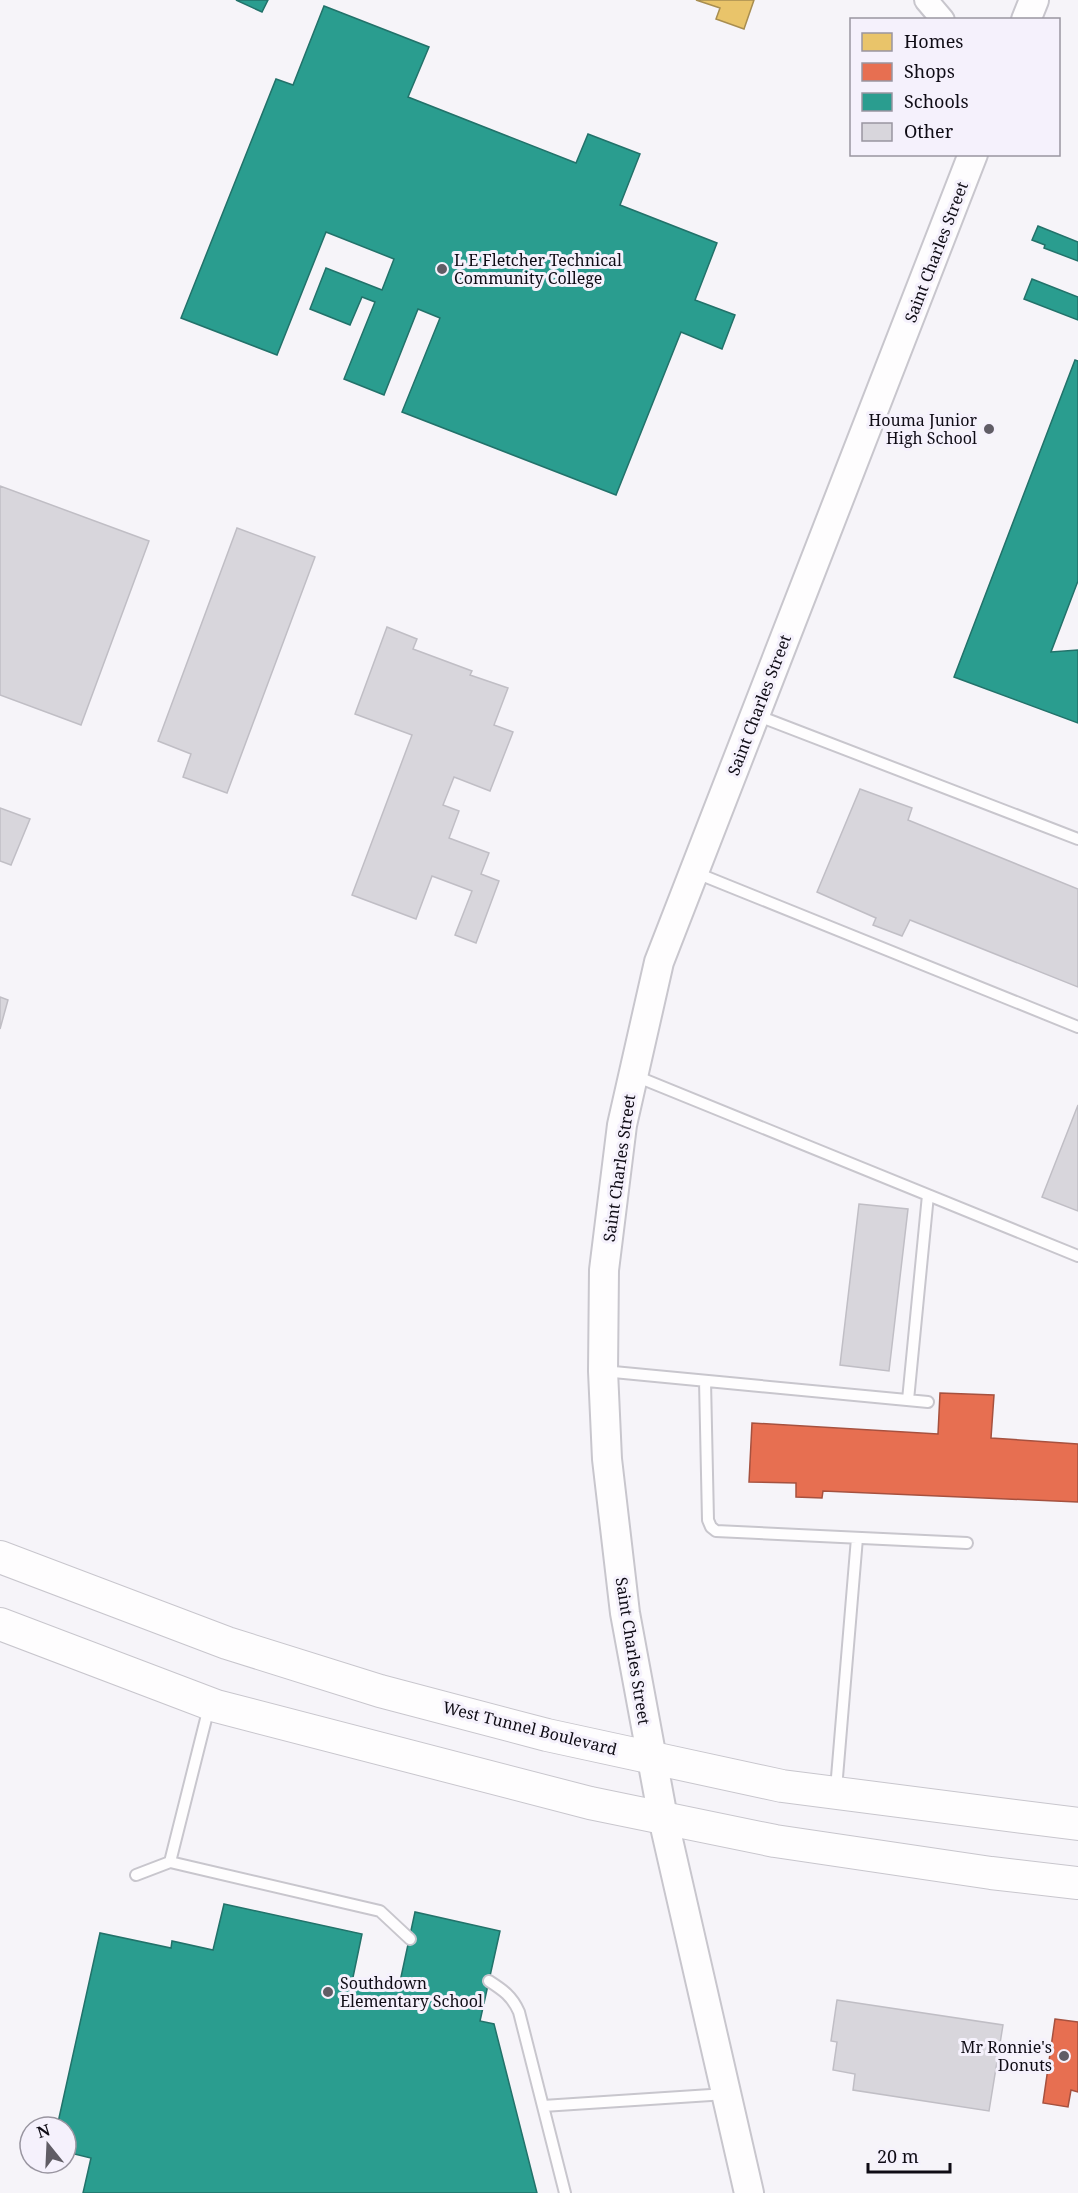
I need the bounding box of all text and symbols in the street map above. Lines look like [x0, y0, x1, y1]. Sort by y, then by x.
legend [850, 18, 1060, 156]
text: Homes [904, 29, 963, 53]
text: Shops [904, 59, 955, 83]
text: Schools [904, 89, 969, 113]
text: Other [904, 119, 954, 143]
street label: Saint Charles Street [899, 178, 973, 325]
place label: L E Fletcher Technical Community College [454, 249, 622, 289]
marker: L E Fletcher Technical Community College [435, 262, 449, 276]
place label: Houma Junior High School [869, 409, 977, 449]
marker: Houma Junior High School [982, 422, 996, 436]
street label: Saint Charles Street [722, 631, 796, 778]
street label: Saint Charles Street [598, 1092, 640, 1243]
street label: Saint Charles Street [610, 1576, 656, 1727]
street label: West Tunnel Boulevard [441, 1696, 619, 1760]
place label: Southdown Elementary School [340, 1972, 483, 2012]
marker: Southdown Elementary School [321, 1985, 335, 1999]
place label: Mr Ronnie's Donuts [961, 2036, 1052, 2076]
marker: Mr Ronnie's Donuts [1057, 2049, 1071, 2063]
north arrow [18, 2115, 78, 2175]
text: N [34, 2118, 53, 2143]
scale bar [868, 2136, 950, 2174]
text: 20 m [877, 2144, 919, 2168]

